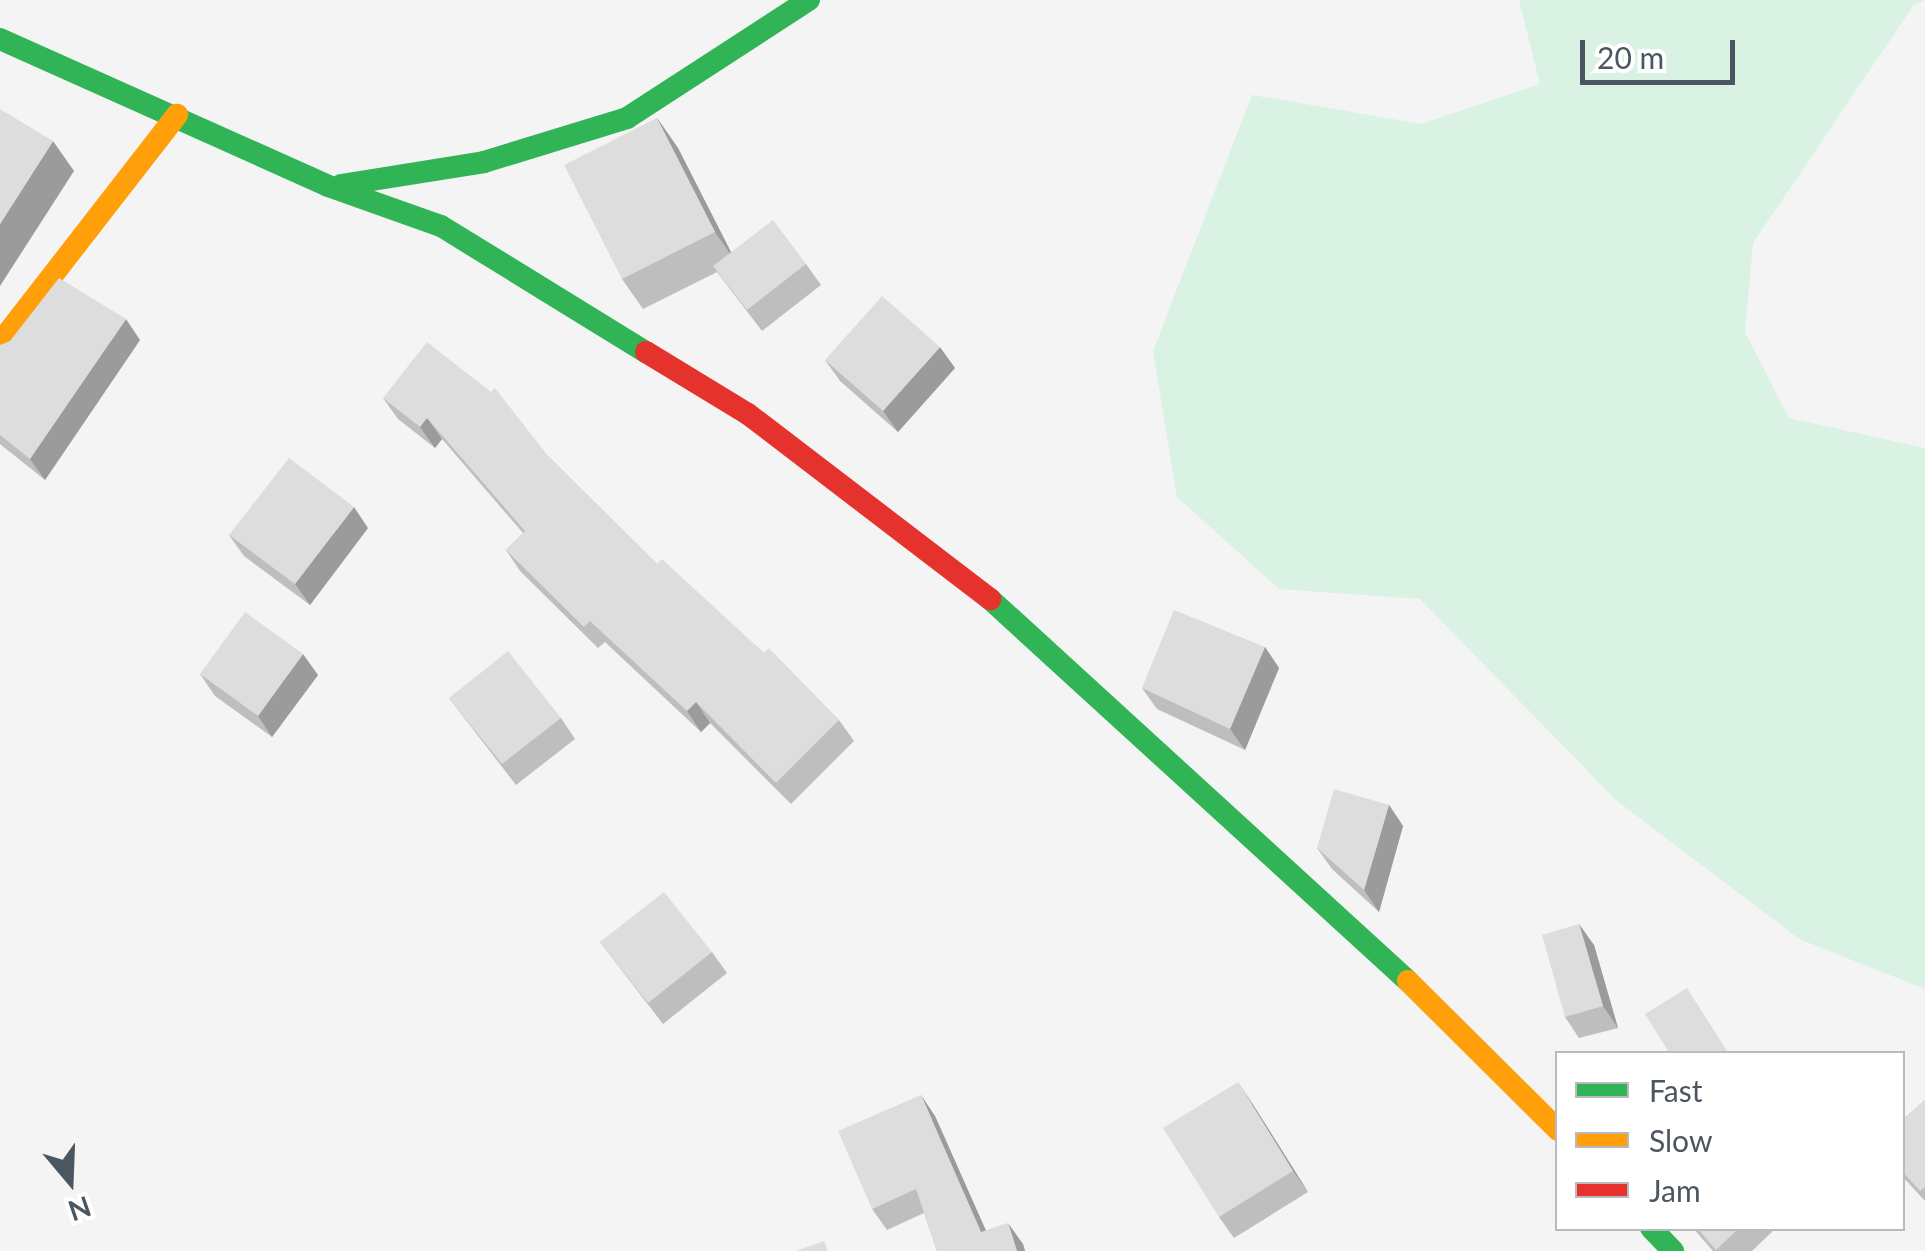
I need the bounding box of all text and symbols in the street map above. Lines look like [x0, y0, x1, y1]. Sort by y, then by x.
scale bar [1585, 20, 1740, 82]
text: 20 m [1597, 39, 1664, 75]
legend [1555, 1051, 1905, 1231]
text: Fast [1649, 1072, 1703, 1108]
text: Slow [1649, 1122, 1712, 1158]
north arrow [20, 1131, 120, 1231]
text: Jam [1649, 1172, 1701, 1208]
text: N [64, 1190, 96, 1229]

